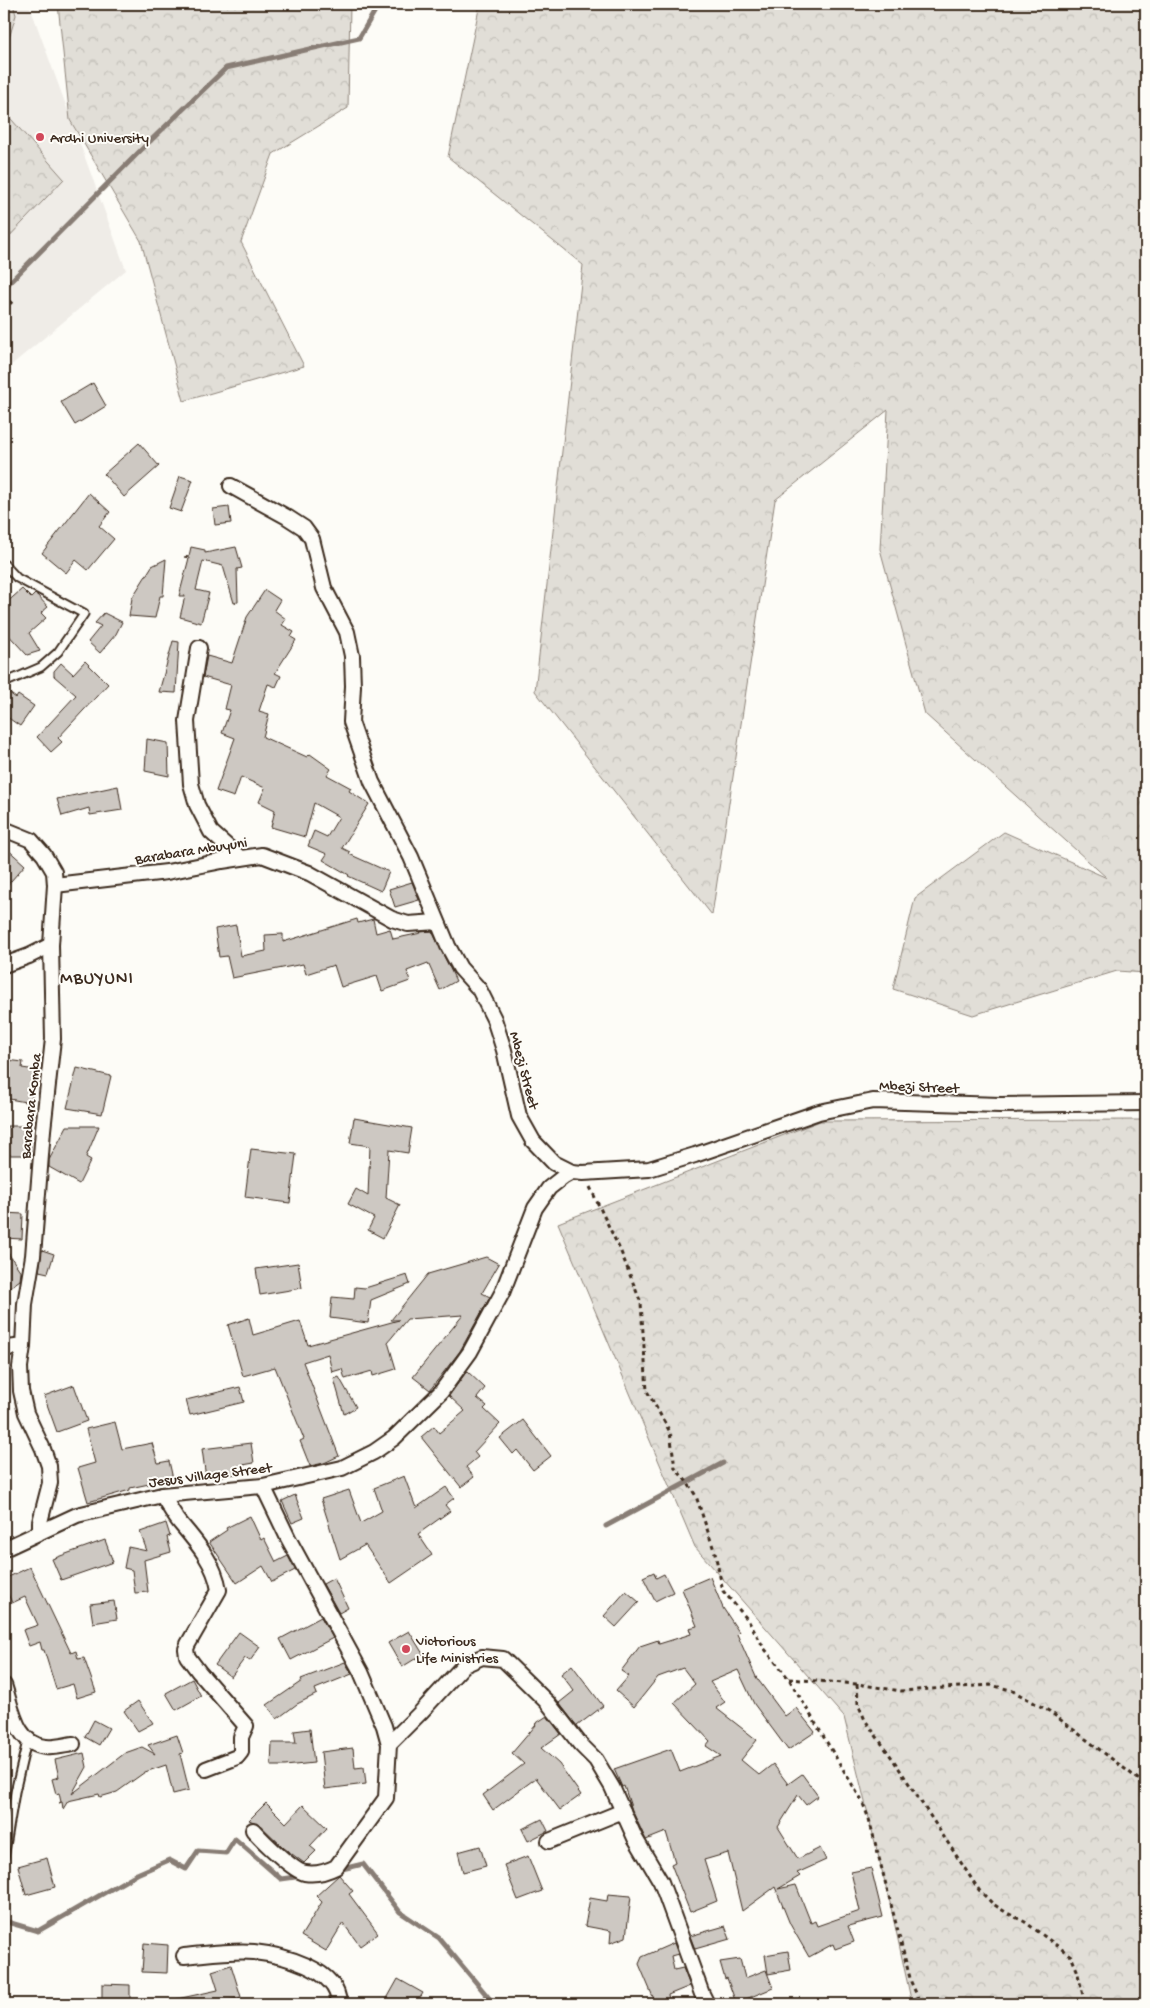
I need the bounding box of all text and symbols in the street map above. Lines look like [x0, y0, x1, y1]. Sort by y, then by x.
place label: Ardhi University [50, 130, 149, 148]
marker: Ardhi University [34, 131, 46, 143]
street label: Barabara Mbuyuni [133, 834, 249, 870]
district label: MBUYUNI [60, 969, 134, 990]
street label: Mbezi Street [504, 1030, 543, 1113]
street label: Barabara Komba [17, 1052, 47, 1161]
street label: Mbezi Street [879, 1078, 961, 1098]
street label: Jesus Village Street [148, 1459, 275, 1492]
place label: Victorious Life Ministries [415, 1633, 499, 1668]
marker: Victorious Life Ministries [400, 1643, 412, 1655]

